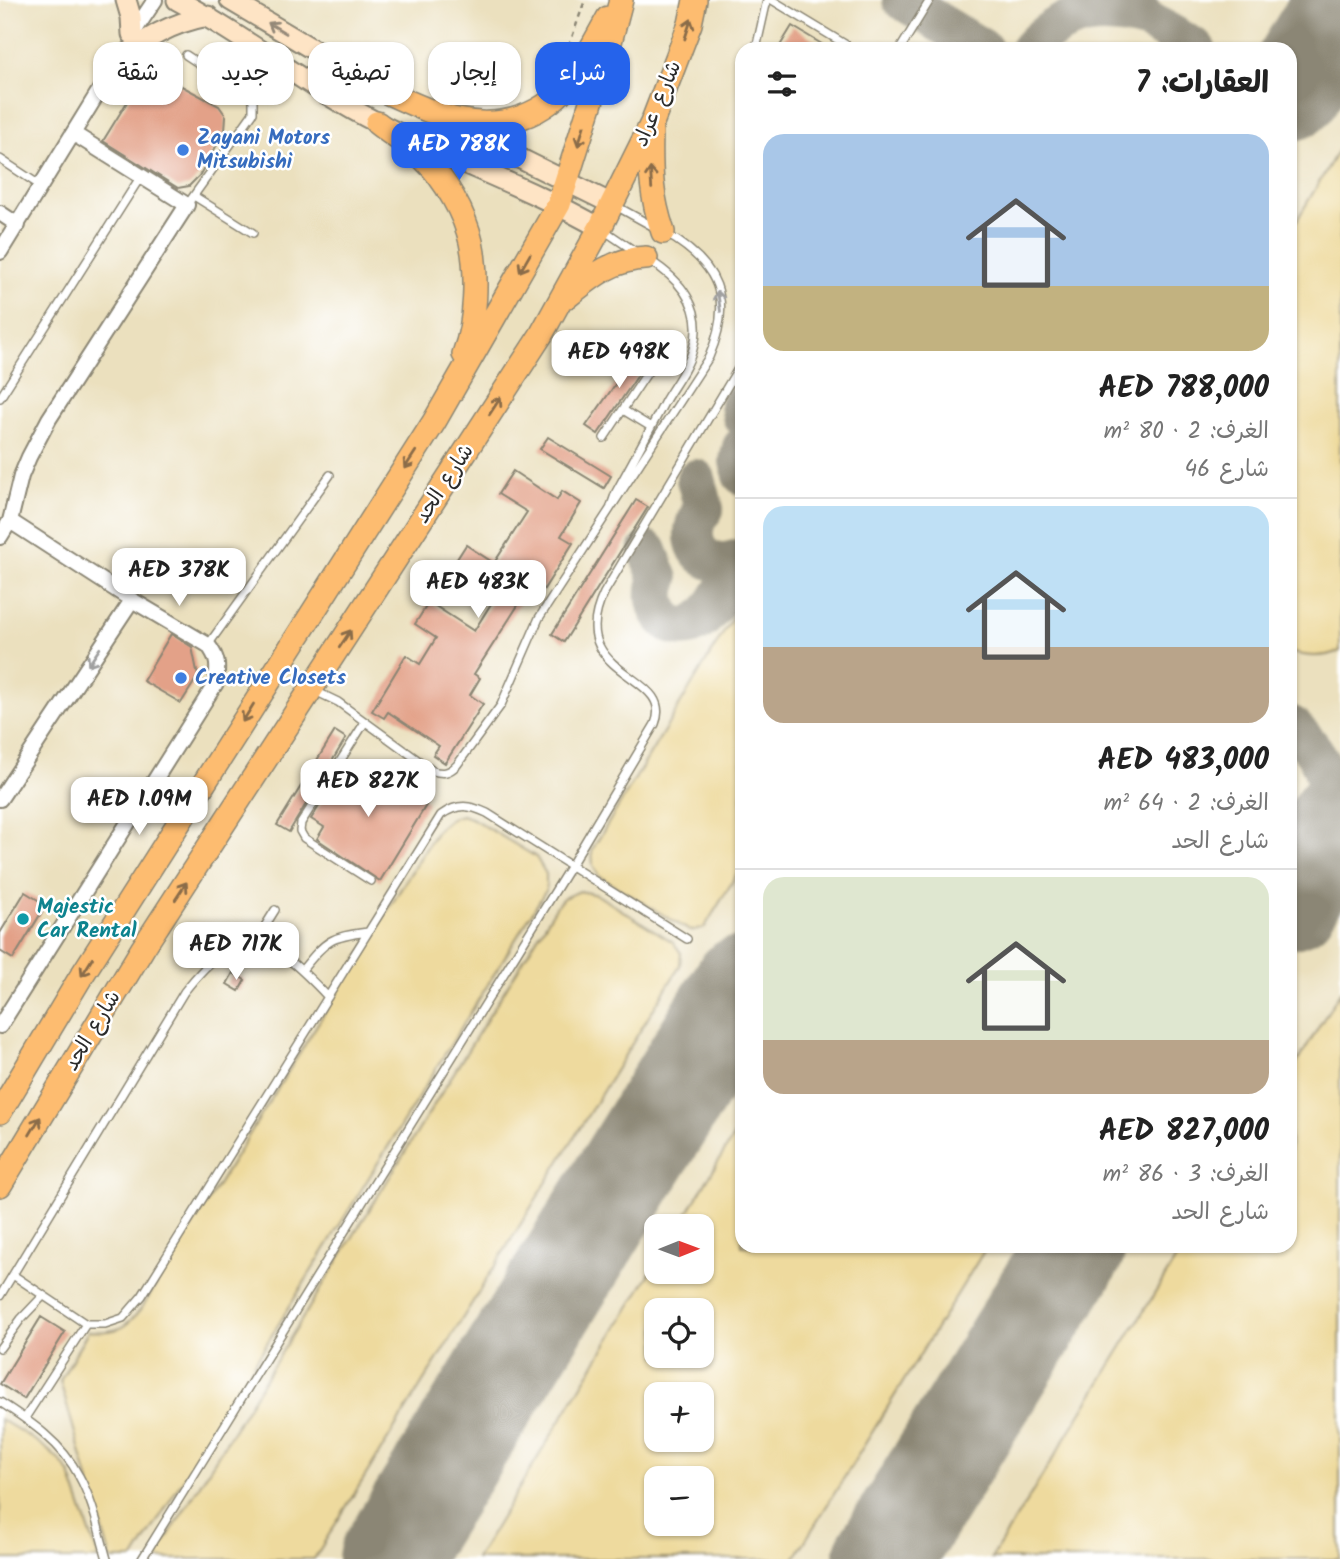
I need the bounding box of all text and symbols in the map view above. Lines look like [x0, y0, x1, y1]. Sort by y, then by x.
one-way arrow [683, 19, 695, 41]
one-way arrow [267, 21, 287, 35]
chip: شقة [93, 42, 183, 105]
chip: جديد [197, 42, 294, 105]
chip: تصفية [308, 42, 414, 105]
chip: إيجار [428, 42, 521, 105]
chip: شراء [535, 42, 630, 105]
street label: شارع عراد [625, 56, 691, 152]
text: العقارات: 7 [1135, 60, 1269, 108]
icon: filters [763, 65, 801, 103]
place label: Zayani Motors Mitsubishi [197, 122, 330, 179]
pin: AED 788K [387, 122, 531, 182]
one-way arrow [574, 125, 587, 147]
text: AED 788K [407, 127, 511, 163]
marker: Zayani Motors Mitsubishi [175, 142, 191, 158]
one-way arrow [644, 168, 657, 190]
icon: home [953, 180, 1079, 306]
one-way arrow [518, 253, 532, 273]
one-way arrow [713, 291, 726, 313]
pin: AED 498K [547, 330, 691, 390]
text: AED 498K [568, 335, 670, 371]
text: AED 788,000 [1098, 365, 1269, 413]
one-way arrow [488, 397, 502, 417]
text: الغرف: 2 · 80 m² [1104, 414, 1269, 450]
street label: شارع الحد [407, 438, 483, 530]
one-way arrow [403, 449, 417, 469]
text: شارع 46 [1185, 452, 1269, 488]
pin: AED 378K [107, 548, 251, 608]
icon: home [953, 552, 1079, 678]
text: AED 378K [128, 553, 230, 589]
pin: AED 483K [406, 560, 550, 620]
text: AED 483K [426, 565, 530, 601]
one-way arrow [338, 629, 352, 649]
one-way arrow [87, 647, 101, 666]
place label: Creative Closets [195, 662, 346, 695]
marker: Creative Closets [173, 670, 189, 686]
one-way arrow [241, 703, 255, 723]
text: AED 483,000 [1098, 737, 1269, 785]
pin: AED 827K [296, 760, 440, 819]
text: AED 827K [316, 764, 420, 800]
pin: AED 1.09M [59, 778, 219, 837]
text: AED 1.09M [87, 782, 191, 818]
text: الغرف: 2 · 64 m² [1104, 786, 1269, 822]
text: شارع الحد [1171, 824, 1269, 860]
one-way arrow [173, 882, 188, 901]
place label: Majestic Car Rental [37, 891, 137, 948]
marker: Majestic Car Rental [15, 911, 31, 927]
pin: AED 717K [164, 922, 308, 982]
icon: home [953, 923, 1079, 1049]
text: AED 717K [189, 927, 283, 963]
one-way arrow [79, 957, 93, 977]
street label: شارع الحد [56, 984, 130, 1078]
text: AED 827,000 [1099, 1108, 1269, 1156]
one-way arrow [29, 1117, 43, 1137]
text: الغرف: 3 · 86 m² [1103, 1157, 1269, 1193]
text: شارع الحد [1171, 1195, 1269, 1231]
north arrow [644, 1214, 714, 1284]
map controls [644, 1214, 714, 1536]
button: locate [644, 1298, 714, 1368]
button: + [644, 1382, 714, 1452]
button: − [644, 1466, 714, 1536]

